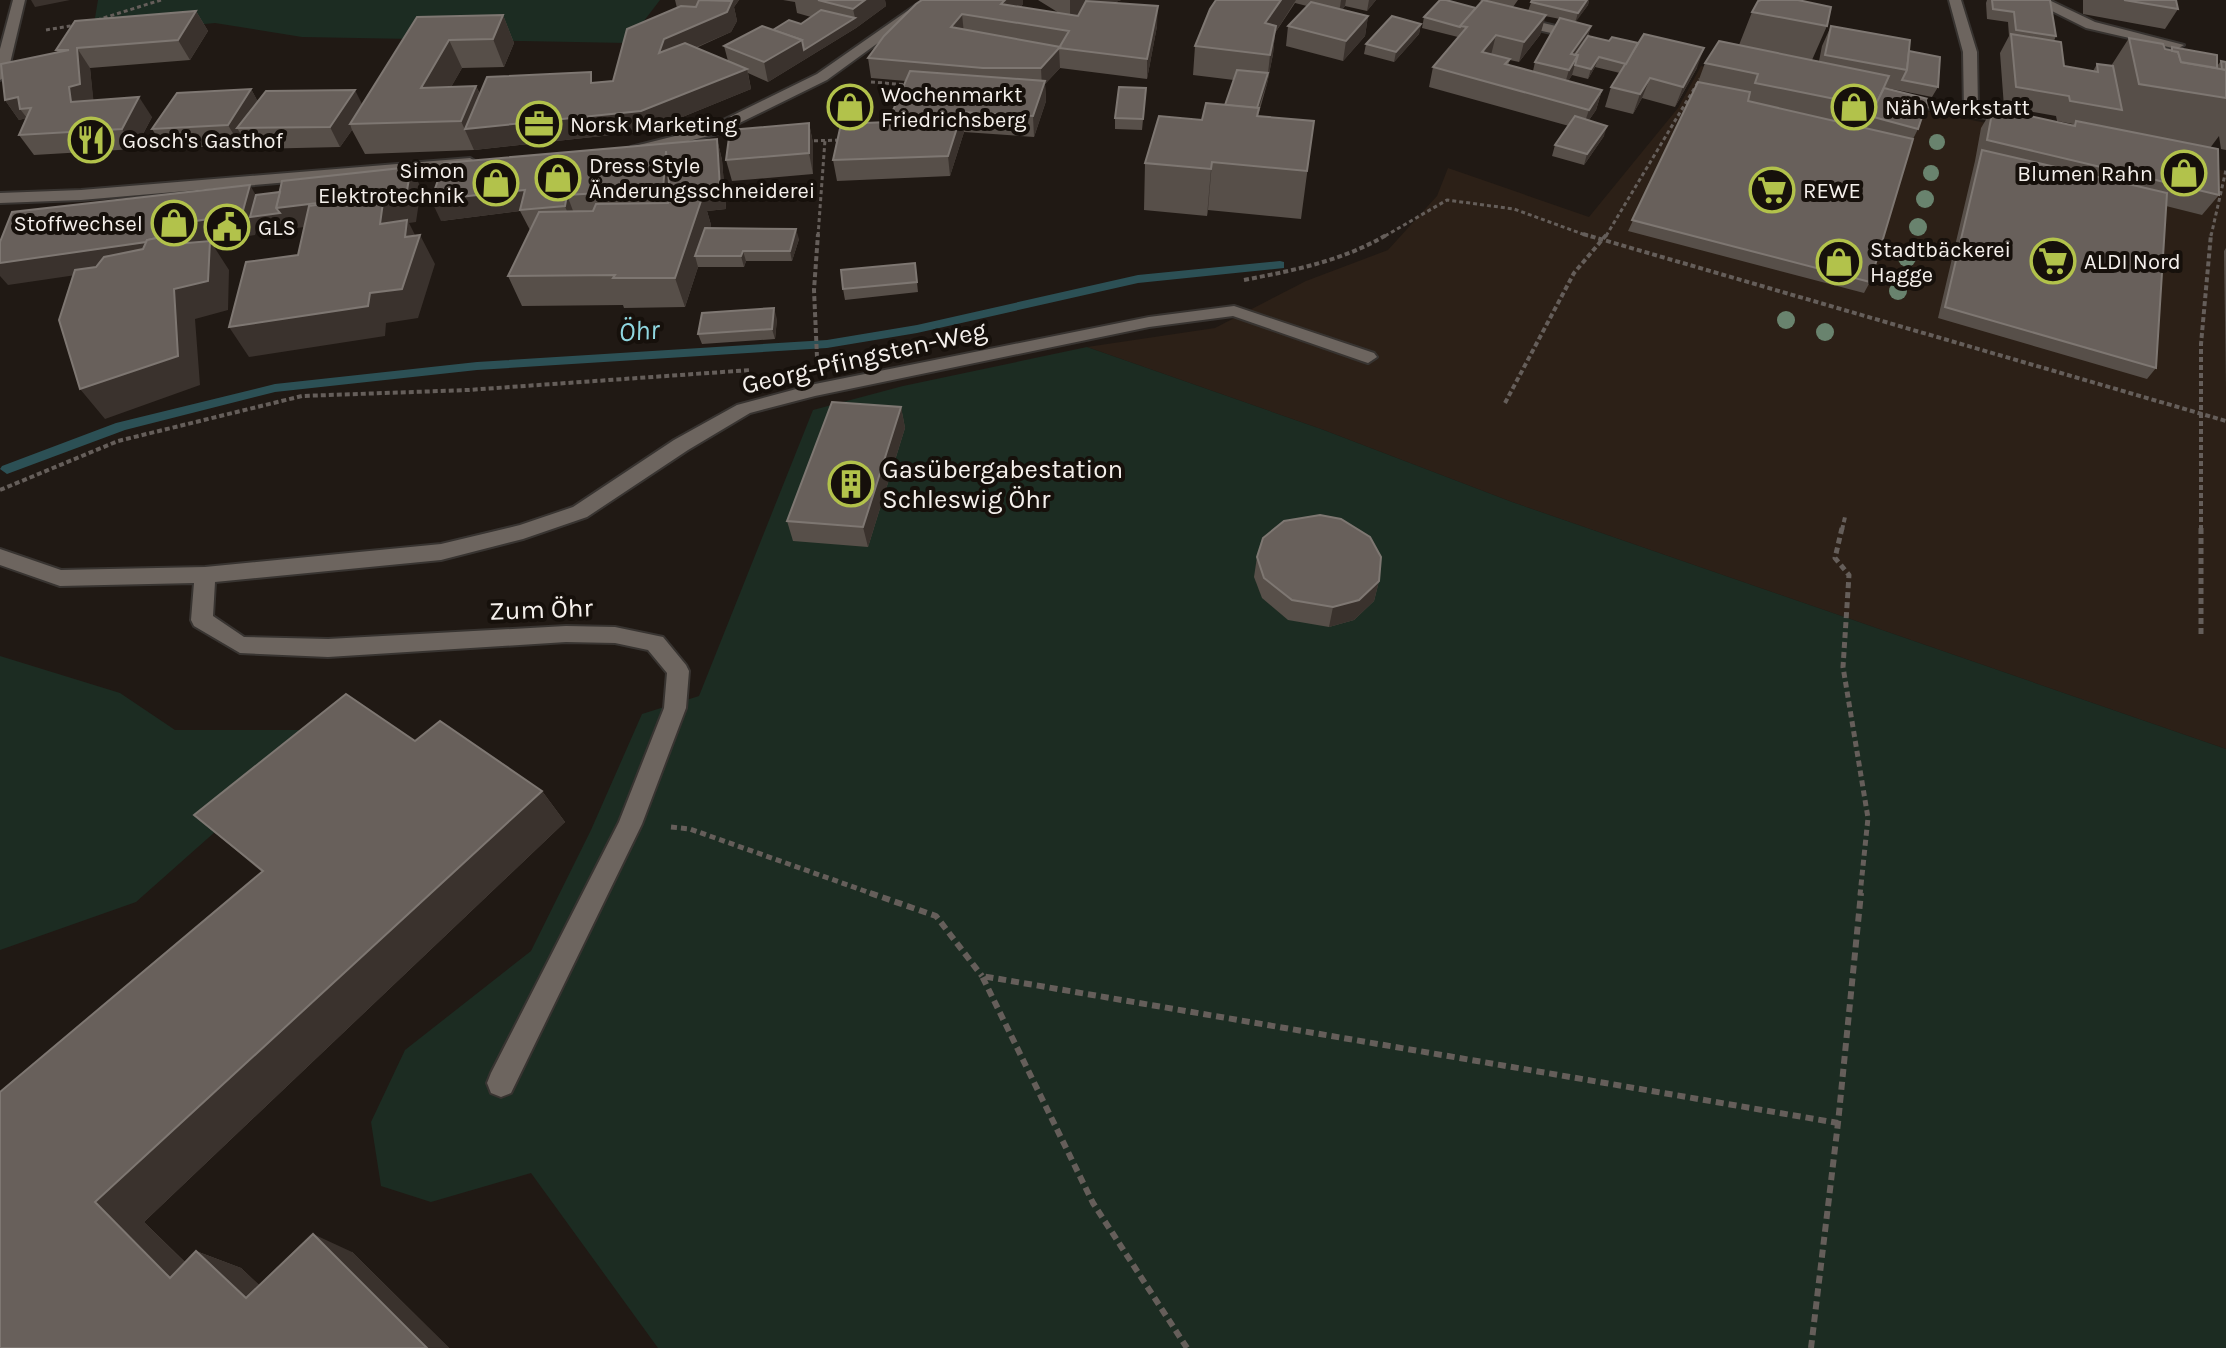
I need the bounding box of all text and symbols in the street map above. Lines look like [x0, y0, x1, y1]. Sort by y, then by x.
place label: Wochenmarkt Friedrichsberg [881, 82, 1027, 133]
shop icon: Wochenmarkt Friedrichsberg [826, 83, 874, 131]
shop icon: Näh Werkstatt [1830, 83, 1878, 131]
place label: Näh Werkstatt [1885, 95, 2030, 121]
office icon: Norsk Marketing [515, 100, 563, 148]
place label: Norsk Marketing [570, 112, 738, 138]
restaurant icon: Gosch's Gasthof [67, 116, 115, 164]
place label: Gosch's Gasthof [122, 128, 284, 154]
shop icon: Blumen Rahn [2160, 149, 2208, 197]
place label: Dress Style Änderungsschneiderei [589, 153, 815, 204]
shop icon: Dress Style Änderungsschneiderei [534, 154, 582, 202]
place label: Simon Elektrotechnik [318, 158, 465, 209]
shop icon: Simon Elektrotechnik [472, 159, 520, 207]
place label: Blumen Rahn [2017, 161, 2153, 187]
supermarket icon: REWE [1748, 166, 1796, 214]
place label: REWE [1803, 178, 1861, 204]
shop icon: Stoffwechsel [150, 199, 198, 247]
public building icon: GLS [203, 203, 251, 251]
place label: Stoffwechsel [13, 211, 143, 237]
place label: GLS [258, 215, 296, 241]
place label: Stadtbäckerei Hagge [1870, 237, 2011, 288]
supermarket icon: ALDI Nord [2029, 237, 2077, 285]
shop icon: Stadtbäckerei Hagge [1815, 238, 1863, 286]
place label: ALDI Nord [2084, 249, 2181, 275]
water label: Öhr [617, 313, 662, 348]
street label: Georg-Pfingsten-Weg [739, 314, 990, 401]
place label: Gasübergabestation Schleswig Öhr [882, 454, 1123, 515]
building icon: Gasübergabestation Schleswig Öhr [827, 460, 875, 508]
street label: Zum Öhr [489, 592, 594, 627]

